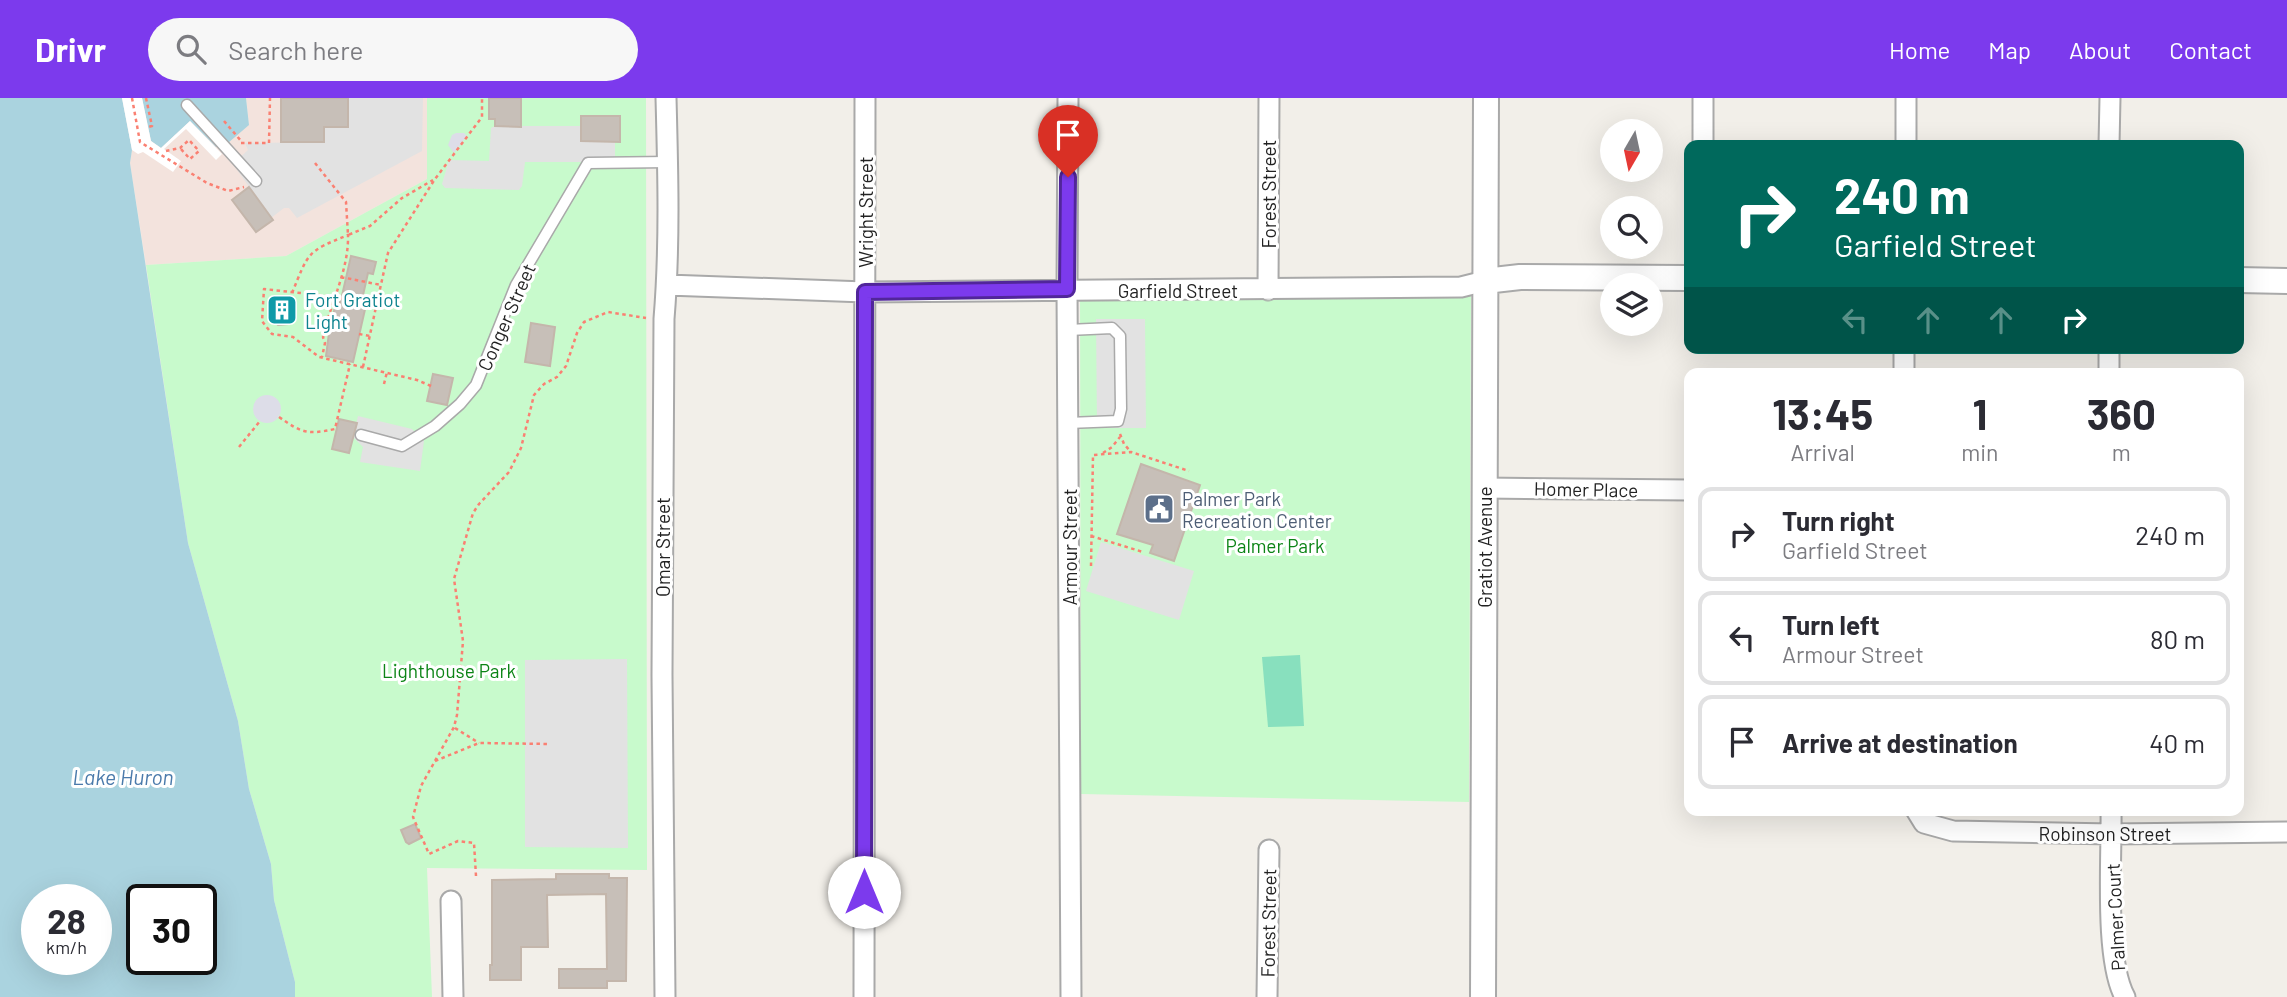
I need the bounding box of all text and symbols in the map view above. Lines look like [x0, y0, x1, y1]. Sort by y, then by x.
search box [148, 18, 638, 81]
text: Drivr [35, 29, 106, 69]
icon: search [172, 30, 210, 68]
text: Search here [228, 34, 363, 65]
text: Home [1889, 35, 1950, 64]
text: Map [1988, 35, 2031, 64]
text: About [2069, 35, 2131, 64]
text: Contact [2169, 35, 2252, 64]
pin [1038, 105, 1098, 177]
icon: arrive [1049, 116, 1087, 154]
north arrow [1600, 119, 1662, 182]
map controls [1600, 119, 1663, 336]
street label: Forest Street [1257, 140, 1280, 248]
street label: Wright Street [854, 156, 877, 268]
text: 240 m [1834, 165, 1970, 224]
icon: right [1719, 168, 1810, 259]
button: search [1600, 196, 1663, 259]
text: Garfield Street [1834, 225, 2037, 263]
street label: Conger Street [472, 260, 540, 374]
button: layers [1600, 273, 1663, 336]
street label: Garfield Street [1118, 279, 1238, 302]
place label: Fort Gratiot Light [305, 288, 400, 333]
building icon: Fort Gratiot Light [265, 293, 299, 327]
icon: left [1836, 301, 1874, 339]
icon: ahead [1909, 301, 1947, 339]
icon: ahead [1982, 301, 2020, 339]
icon: right [2055, 301, 2093, 339]
text: 13:45 [1772, 388, 1873, 438]
text: 1 [1972, 388, 1987, 438]
text: 360 [2087, 388, 2156, 438]
text: Arrival [1790, 438, 1855, 466]
text: min [1961, 438, 1999, 466]
text: m [2112, 438, 2131, 466]
street label: Homer Place [1534, 477, 1638, 501]
street label: Gratiot Avenue [1473, 486, 1496, 608]
place label: Palmer Park Recreation Center [1182, 487, 1332, 532]
street label: Armour Street [1058, 488, 1081, 606]
public building icon: Palmer Park Recreation Center [1142, 492, 1176, 526]
street label: Omar Street [651, 497, 674, 597]
text: Turn right [1782, 505, 1895, 536]
icon: right [1723, 515, 1761, 553]
text: 240 m [2135, 519, 2205, 550]
park label: Palmer Park [1225, 534, 1325, 557]
text: Garfield Street [1782, 536, 1928, 564]
text: Turn left [1782, 609, 1880, 640]
icon: left [1723, 619, 1761, 657]
text: 80 m [2150, 623, 2205, 654]
text: Armour Street [1782, 640, 1924, 668]
park label: Lighthouse Park [382, 659, 516, 682]
icon: arrive [1723, 723, 1761, 761]
text: Arrive at destination [1782, 727, 2018, 758]
text: 40 m [2149, 727, 2205, 758]
water label: Lake Huron [72, 764, 174, 789]
street label: Robinson Street [2039, 822, 2171, 845]
position arrow [827, 855, 901, 929]
street label: Palmer Court [2101, 863, 2129, 971]
street label: Forest Street [1256, 868, 1280, 978]
speed limit sign: 30 [126, 884, 217, 975]
text: 28 [47, 899, 86, 941]
text: km/h [46, 936, 87, 958]

